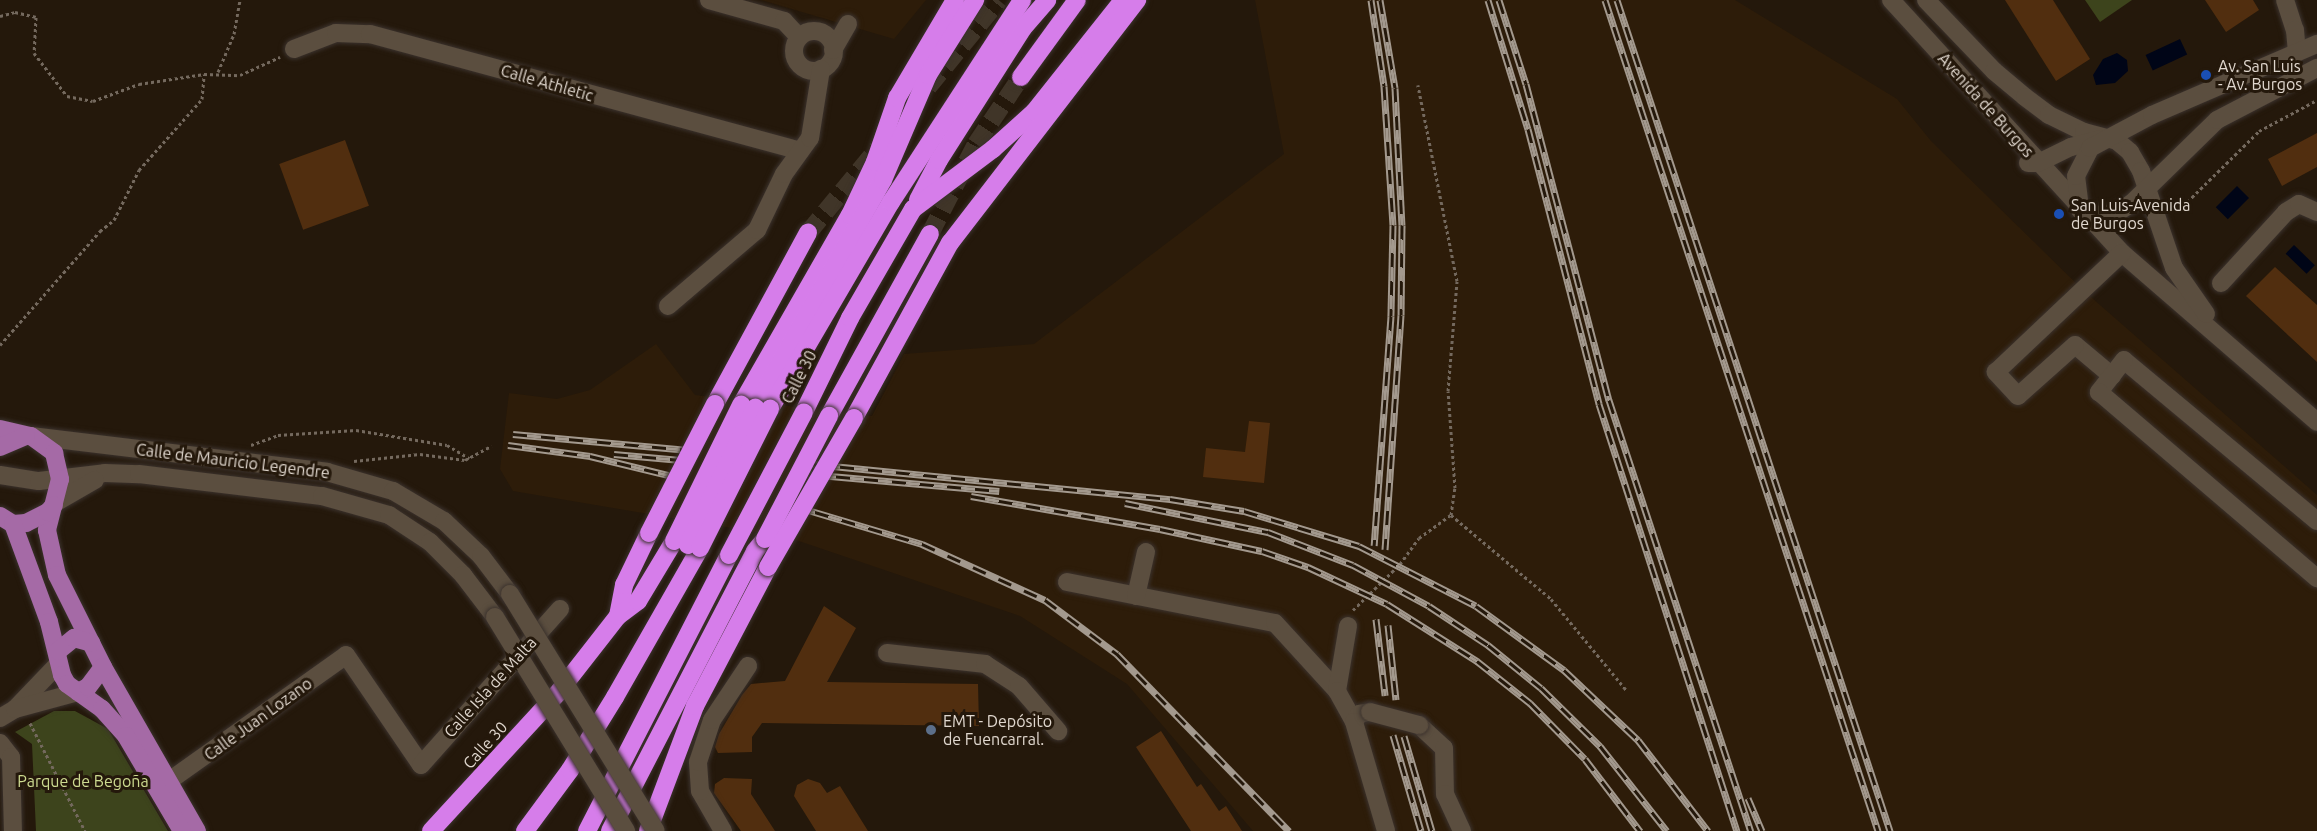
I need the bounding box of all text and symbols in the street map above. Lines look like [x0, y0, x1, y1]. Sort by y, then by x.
street label: Avenida de Burgos [1934, 49, 2038, 161]
place label: Av. San Luis - Av. Burgos [2218, 56, 2302, 94]
street label: Calle Athletic [499, 61, 595, 105]
marker: Av. San Luis - Av. Burgos [2199, 68, 2213, 82]
place label: San Luis-Avenida de Burgos [2071, 195, 2191, 233]
marker: San Luis-Avenida de Burgos [2052, 207, 2066, 221]
street label: Calle 30 [778, 347, 820, 407]
street label: Calle de Mauricio Legendre [135, 440, 331, 482]
street label: Calle Isla de Malta [440, 633, 540, 741]
street label: Calle Juan Lozano [200, 674, 316, 764]
place label: EMT - Depósito de Fuencarral. [943, 711, 1052, 749]
street label: Calle 30 [459, 717, 511, 773]
marker: EMT - Depósito de Fuencarral. [924, 723, 938, 737]
park label: Parque de Begoña [17, 771, 149, 791]

